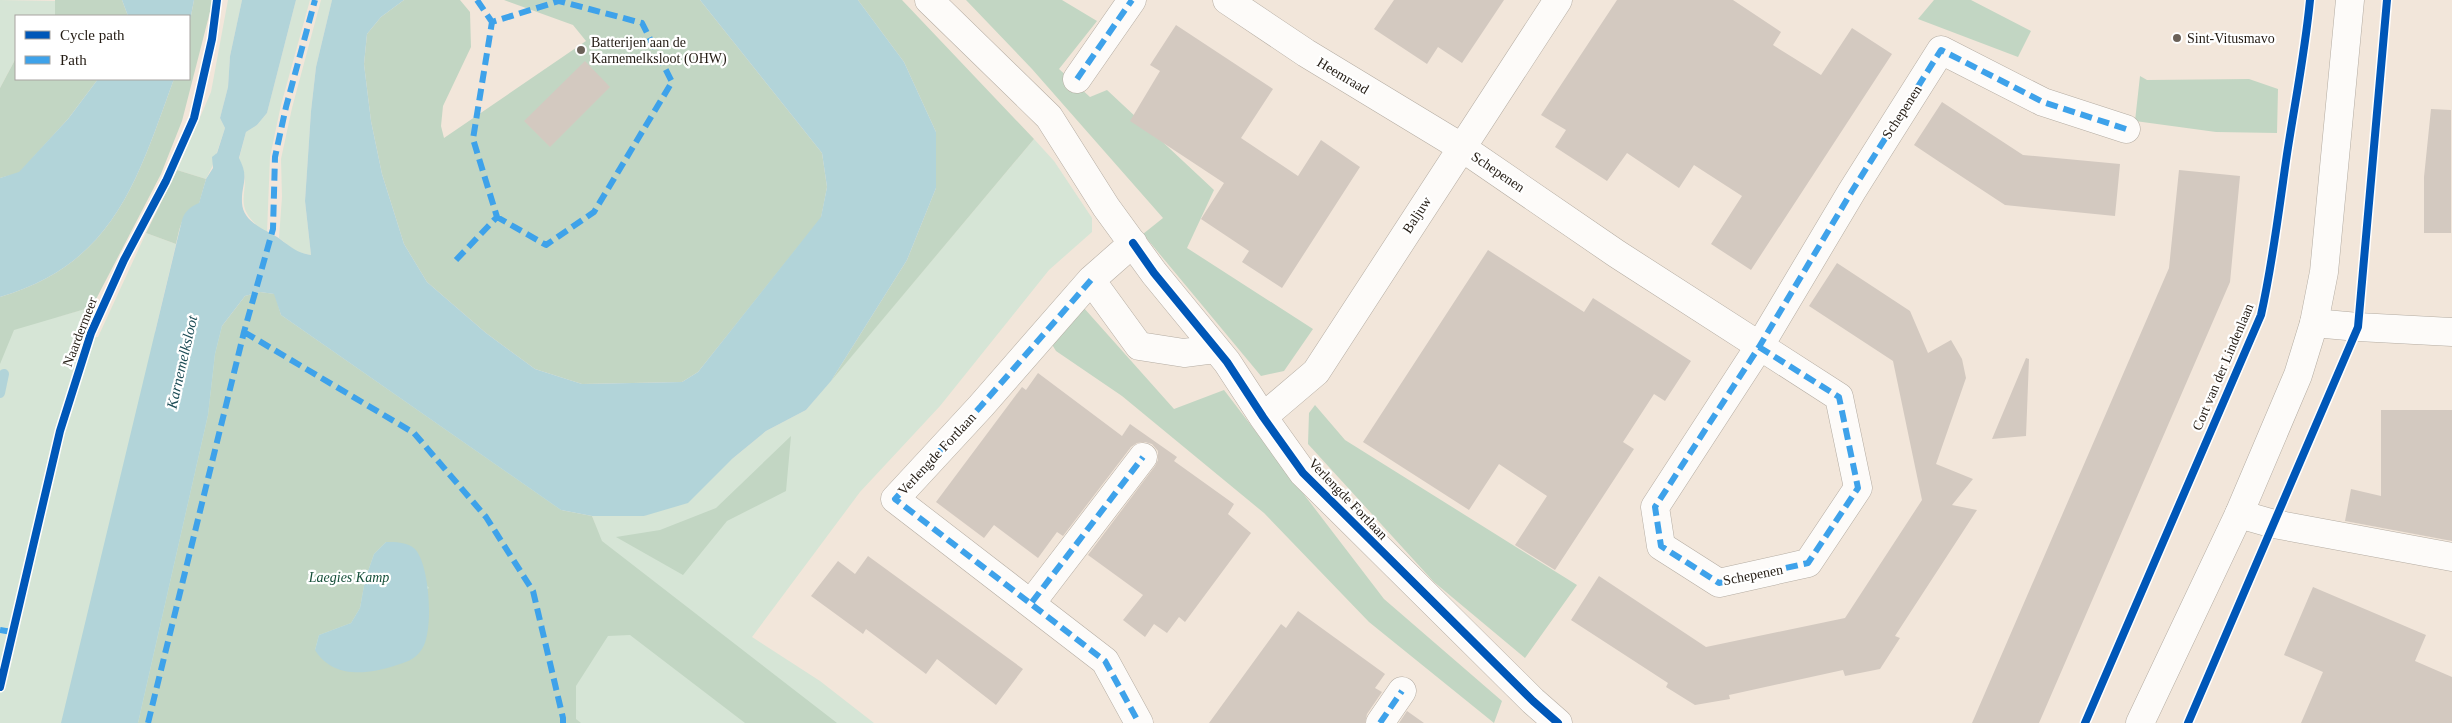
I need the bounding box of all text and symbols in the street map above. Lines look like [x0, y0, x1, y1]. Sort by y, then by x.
legend [15, 15, 190, 80]
text: Cycle path [60, 27, 125, 43]
place label: Sint-Vitusmavo [2187, 31, 2275, 46]
marker: Sint-Vitusmavo [2171, 32, 2183, 44]
place label: Batterijen aan de Karnemelksloot (OHW) [591, 35, 727, 67]
marker: Batterijen aan de Karnemelksloot (OHW) [575, 44, 587, 56]
text: Path [60, 52, 87, 68]
street label: Heemraad [1314, 55, 1372, 97]
street label: Schepenen [1879, 82, 1925, 142]
street label: Schepenen [1469, 149, 1527, 195]
street label: Baljuw [1400, 193, 1435, 236]
street label: Naardermeer [60, 295, 100, 369]
street label: Cort van der Lindenlaan [2189, 301, 2257, 433]
water label: Karnemelksloot [163, 313, 201, 411]
street label: Verlengde Fortlaan [895, 410, 979, 498]
street label: Verlengde Fortlaan [1305, 455, 1391, 543]
street label: Schepenen [1722, 562, 1784, 588]
park label: Laegies Kamp [308, 570, 389, 585]

